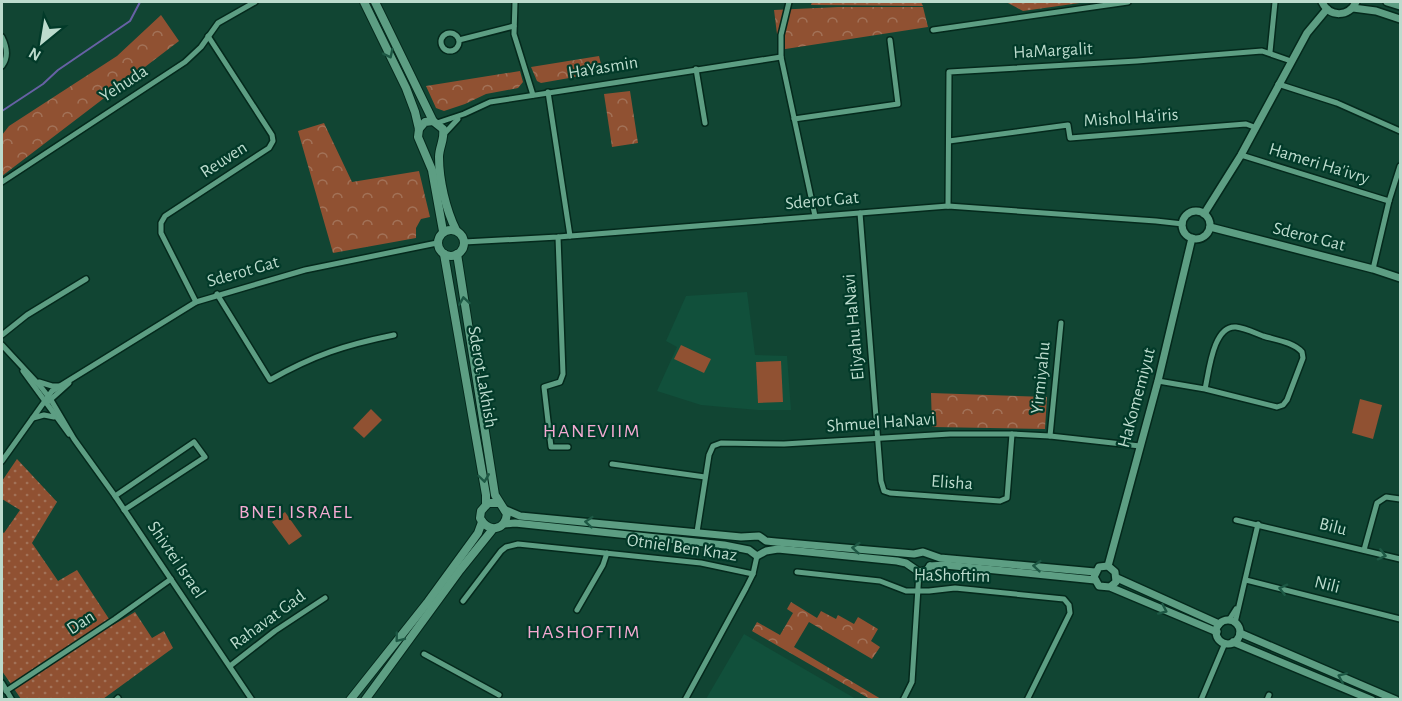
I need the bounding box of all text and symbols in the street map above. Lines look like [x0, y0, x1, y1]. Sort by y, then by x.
north arrow [12, 12, 72, 72]
street label: HaMargalit [1013, 40, 1093, 62]
text: N [26, 44, 44, 64]
one-way arrow [382, 48, 394, 59]
street label: HaYasmin [567, 54, 639, 82]
street label: Yehuda [97, 62, 151, 106]
street label: Mishol Ha'iris [1083, 106, 1179, 130]
street label: Reuven [197, 138, 251, 182]
street label: Hameri Ha'ivry [1266, 140, 1372, 188]
street label: Sderot Gat [784, 189, 860, 213]
street label: Sderot Gat [1271, 219, 1347, 255]
street label: Sderot Gat [205, 253, 281, 291]
street label: Eliyahu HaNavi [840, 273, 868, 381]
one-way arrow [458, 297, 470, 306]
street label: Sderot Lakhish [464, 325, 500, 429]
street label: Yirmiyahu [1028, 341, 1054, 415]
street label: HaKomemiyut [1115, 346, 1159, 450]
street label: Shmuel HaNavi [826, 410, 936, 436]
district label: HANEVIIM [543, 421, 641, 441]
one-way arrow [477, 473, 489, 482]
street label: Elisha [931, 473, 973, 493]
district label: BNEI ISRAEL [239, 502, 353, 522]
street label: Bilu [1317, 515, 1349, 539]
one-way arrow [585, 516, 594, 529]
street label: Shivtei Israel [144, 518, 208, 602]
street label: Otniel Ben Knaz [626, 531, 738, 565]
one-way arrow [851, 542, 861, 555]
one-way arrow [1377, 547, 1387, 560]
one-way arrow [1033, 560, 1042, 573]
street label: HaShoftim [914, 566, 990, 586]
street label: Nili [1312, 573, 1342, 597]
one-way arrow [1278, 584, 1289, 596]
street label: Rahavat Gad [227, 587, 309, 653]
one-way arrow [1157, 603, 1168, 615]
street label: Dan [64, 608, 98, 638]
district label: HASHOFTIM [527, 622, 641, 642]
one-way arrow [396, 631, 407, 642]
one-way arrow [1338, 672, 1349, 684]

